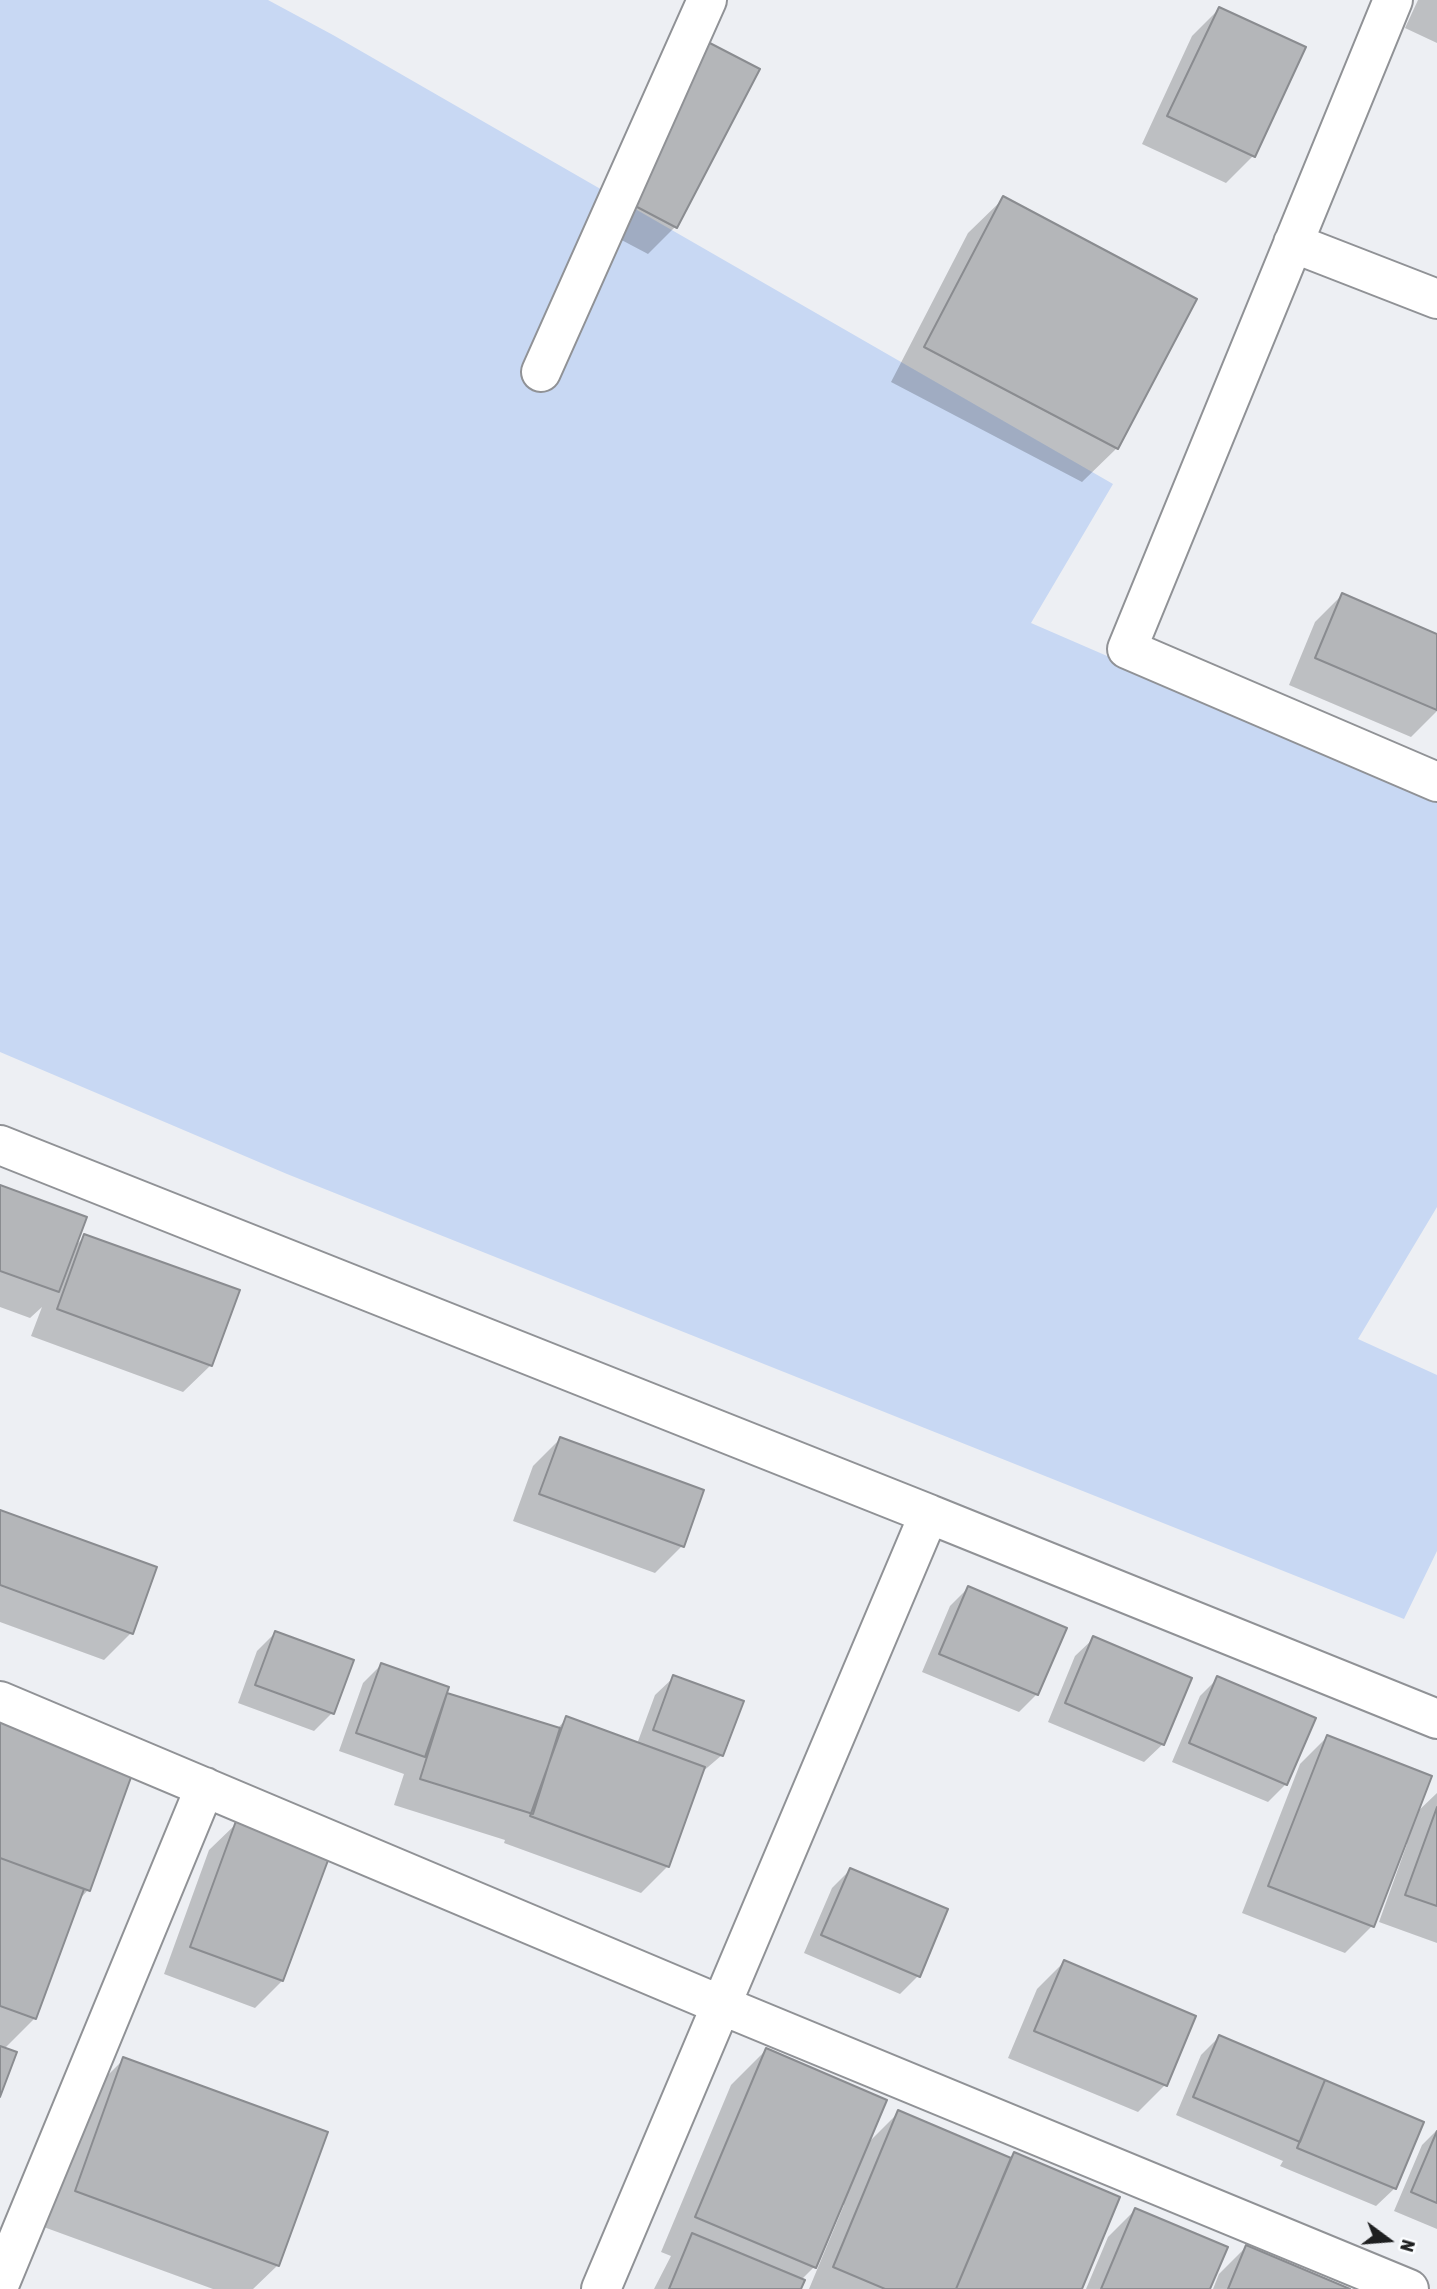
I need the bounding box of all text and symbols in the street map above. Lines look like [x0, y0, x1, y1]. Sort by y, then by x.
north arrow [1353, 2205, 1423, 2275]
text: N [1396, 2237, 1420, 2254]

